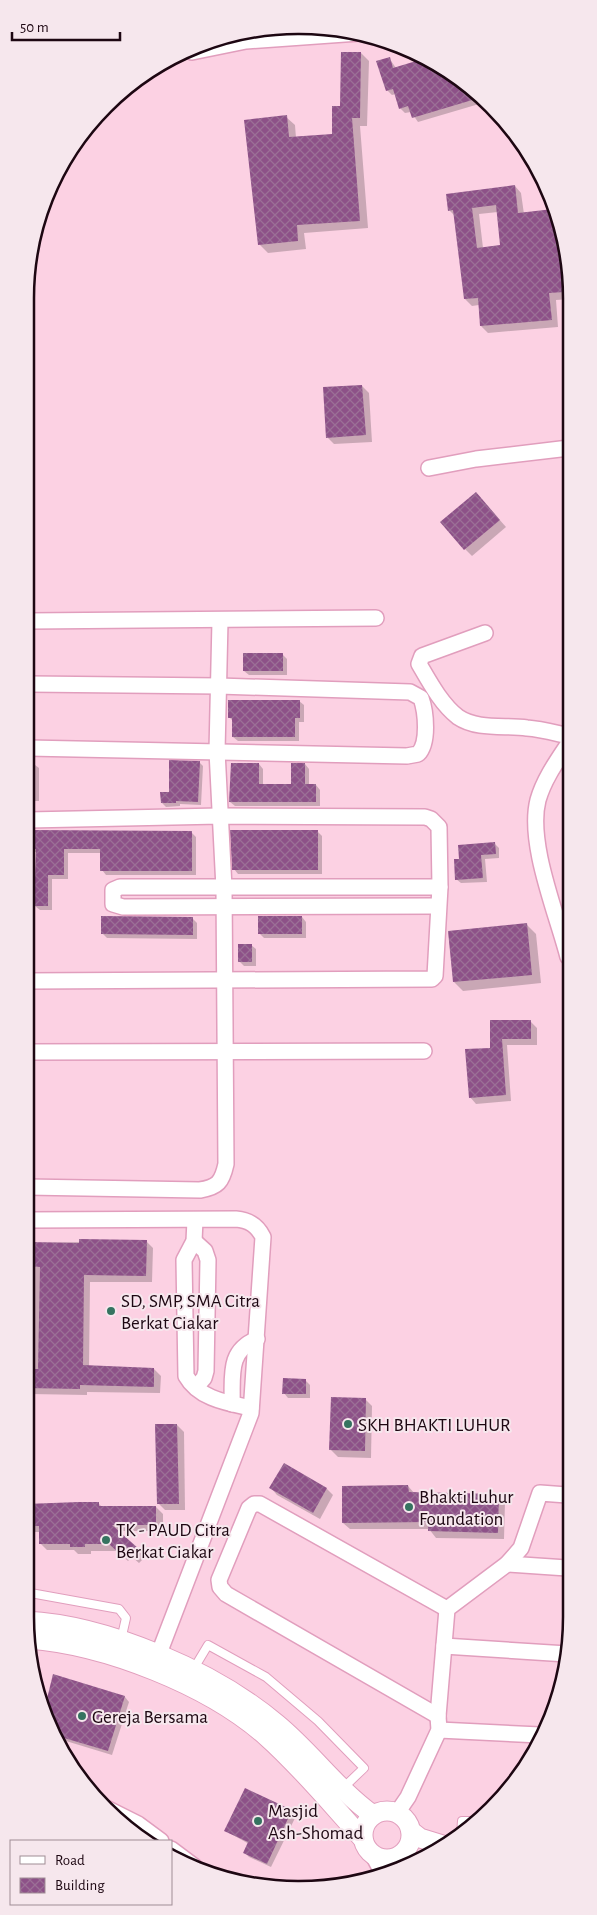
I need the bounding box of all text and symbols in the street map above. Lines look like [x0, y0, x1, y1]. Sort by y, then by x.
scale bar [12, 10, 120, 42]
text: 50 m [20, 20, 49, 35]
place label: SD, SMP, SMA Citra Berkat Ciakar [121, 1292, 260, 1333]
marker: SD, SMP, SMA Citra Berkat Ciakar [105, 1305, 117, 1317]
place label: SKH BHAKTI LUHUR [358, 1416, 511, 1435]
marker: SKH BHAKTI LUHUR [342, 1418, 354, 1430]
place label: Bhakti Luhur Foundation [419, 1488, 513, 1529]
marker: Bhakti Luhur Foundation [403, 1501, 415, 1513]
place label: TK - PAUD Citra Berkat Ciakar [116, 1521, 230, 1562]
marker: TK - PAUD Citra Berkat Ciakar [100, 1534, 112, 1546]
place label: Gereja Bersama [92, 1708, 208, 1727]
marker: Gereja Bersama [76, 1710, 88, 1722]
place label: Masjid Ash-Shomad [268, 1802, 363, 1843]
marker: Masjid Ash-Shomad [252, 1815, 264, 1827]
legend [10, 1840, 172, 1905]
text: Road [55, 1853, 85, 1868]
text: Building [55, 1878, 105, 1893]

